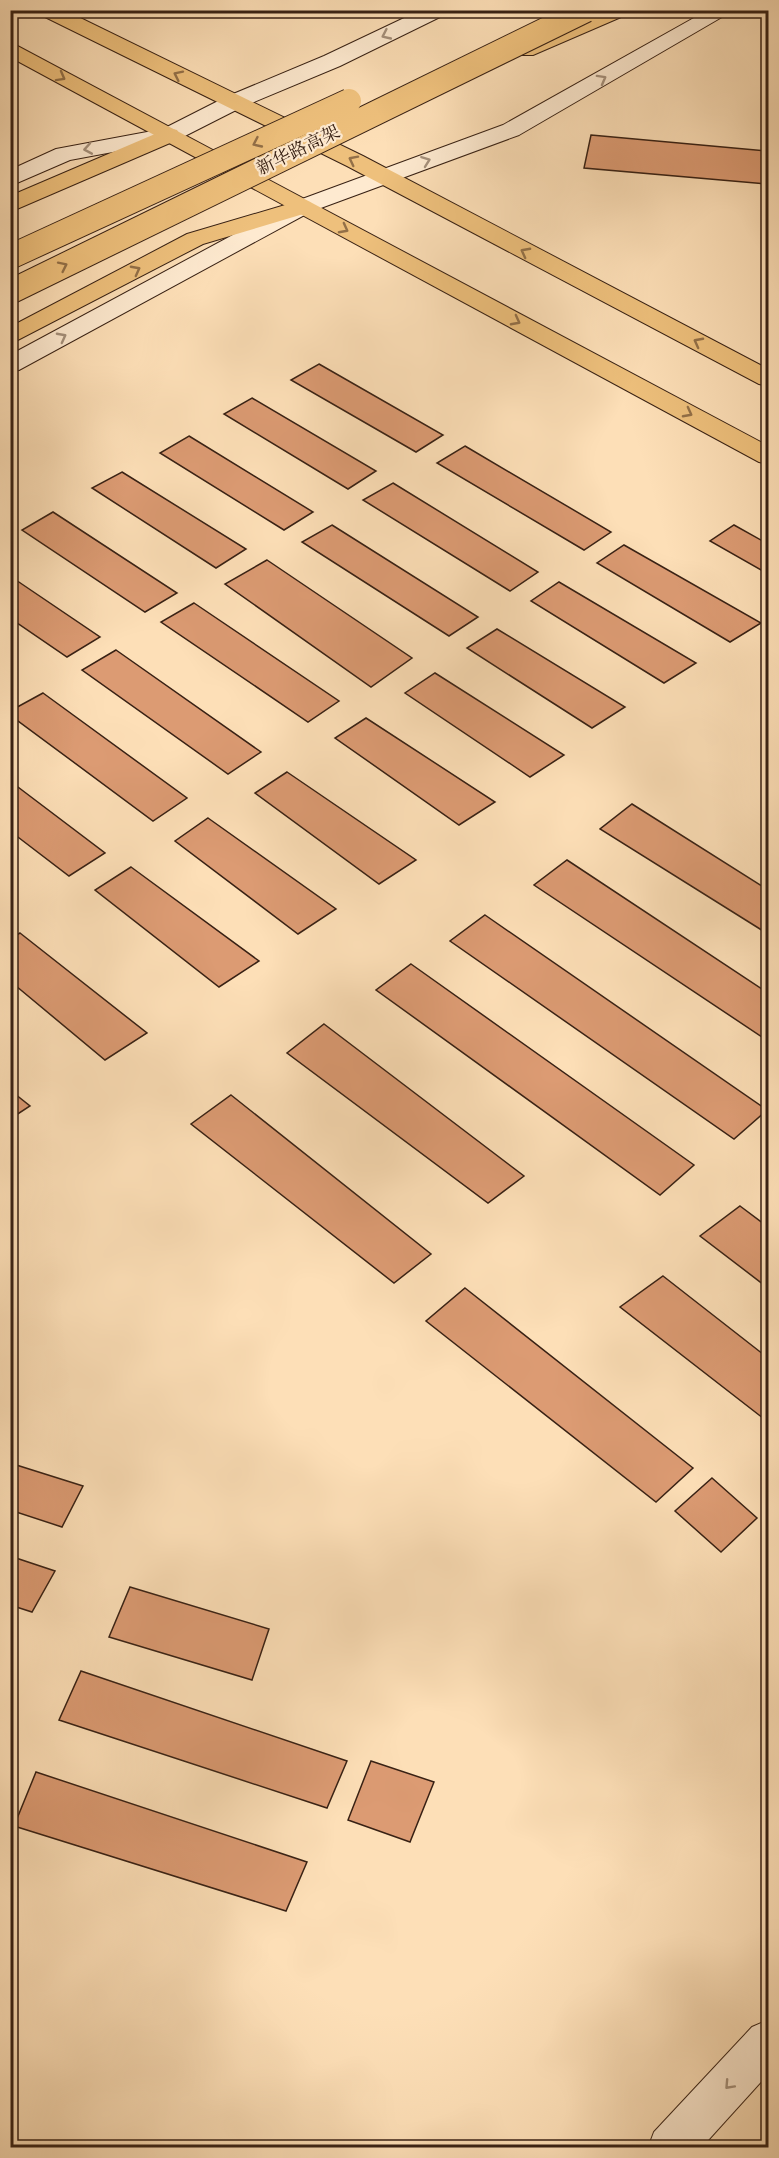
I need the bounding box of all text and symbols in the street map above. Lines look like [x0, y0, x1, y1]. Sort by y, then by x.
one-way arrow [382, 28, 393, 40]
one-way arrow [55, 69, 66, 81]
one-way arrow [173, 70, 184, 82]
one-way arrow [596, 75, 606, 86]
street label: 新华路高架 [253, 121, 344, 181]
one-way arrow [252, 136, 263, 148]
one-way arrow [84, 142, 94, 155]
one-way arrow [420, 155, 431, 168]
one-way arrow [349, 156, 360, 168]
one-way arrow [338, 222, 348, 233]
one-way arrow [521, 248, 532, 259]
one-way arrow [57, 262, 68, 274]
one-way arrow [130, 266, 141, 277]
one-way arrow [510, 314, 520, 325]
one-way arrow [56, 333, 66, 344]
one-way arrow [693, 338, 704, 350]
one-way arrow [681, 406, 692, 417]
one-way arrow [725, 2078, 736, 2089]

